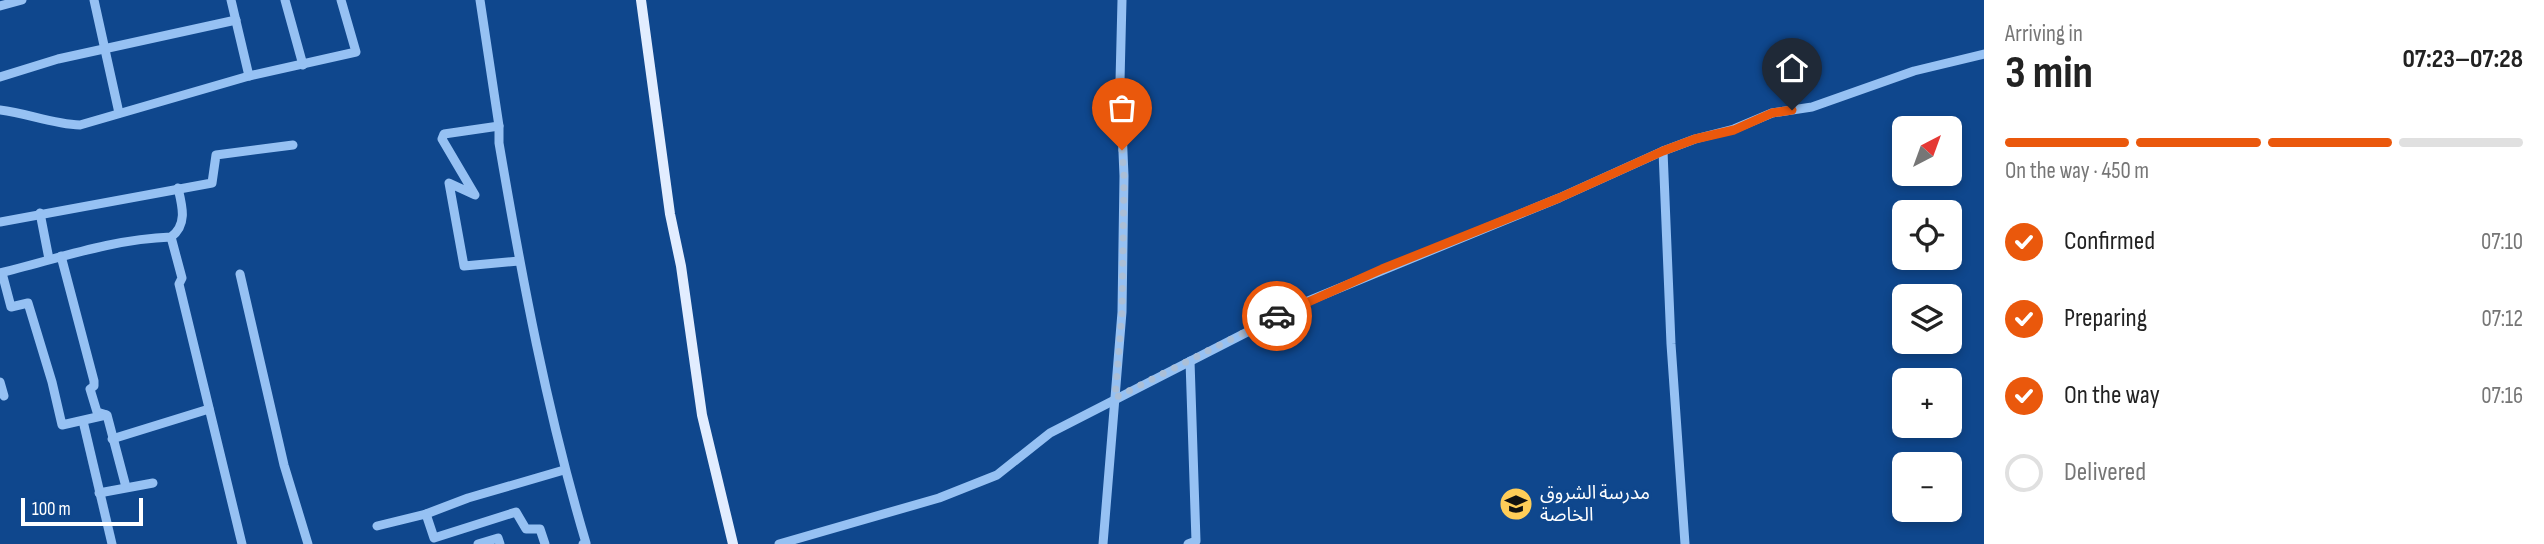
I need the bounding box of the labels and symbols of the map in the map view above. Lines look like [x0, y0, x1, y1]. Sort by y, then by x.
pin [1762, 38, 1822, 110]
pin [1092, 78, 1152, 150]
north arrow [1892, 116, 1962, 186]
courier [1242, 281, 1312, 351]
place label: مدرسة الشروق الخاصة [1540, 482, 1650, 527]
school or university icon: مدرسة الشروق الخاصة [1497, 485, 1535, 523]
scale bar [21, 495, 144, 527]

